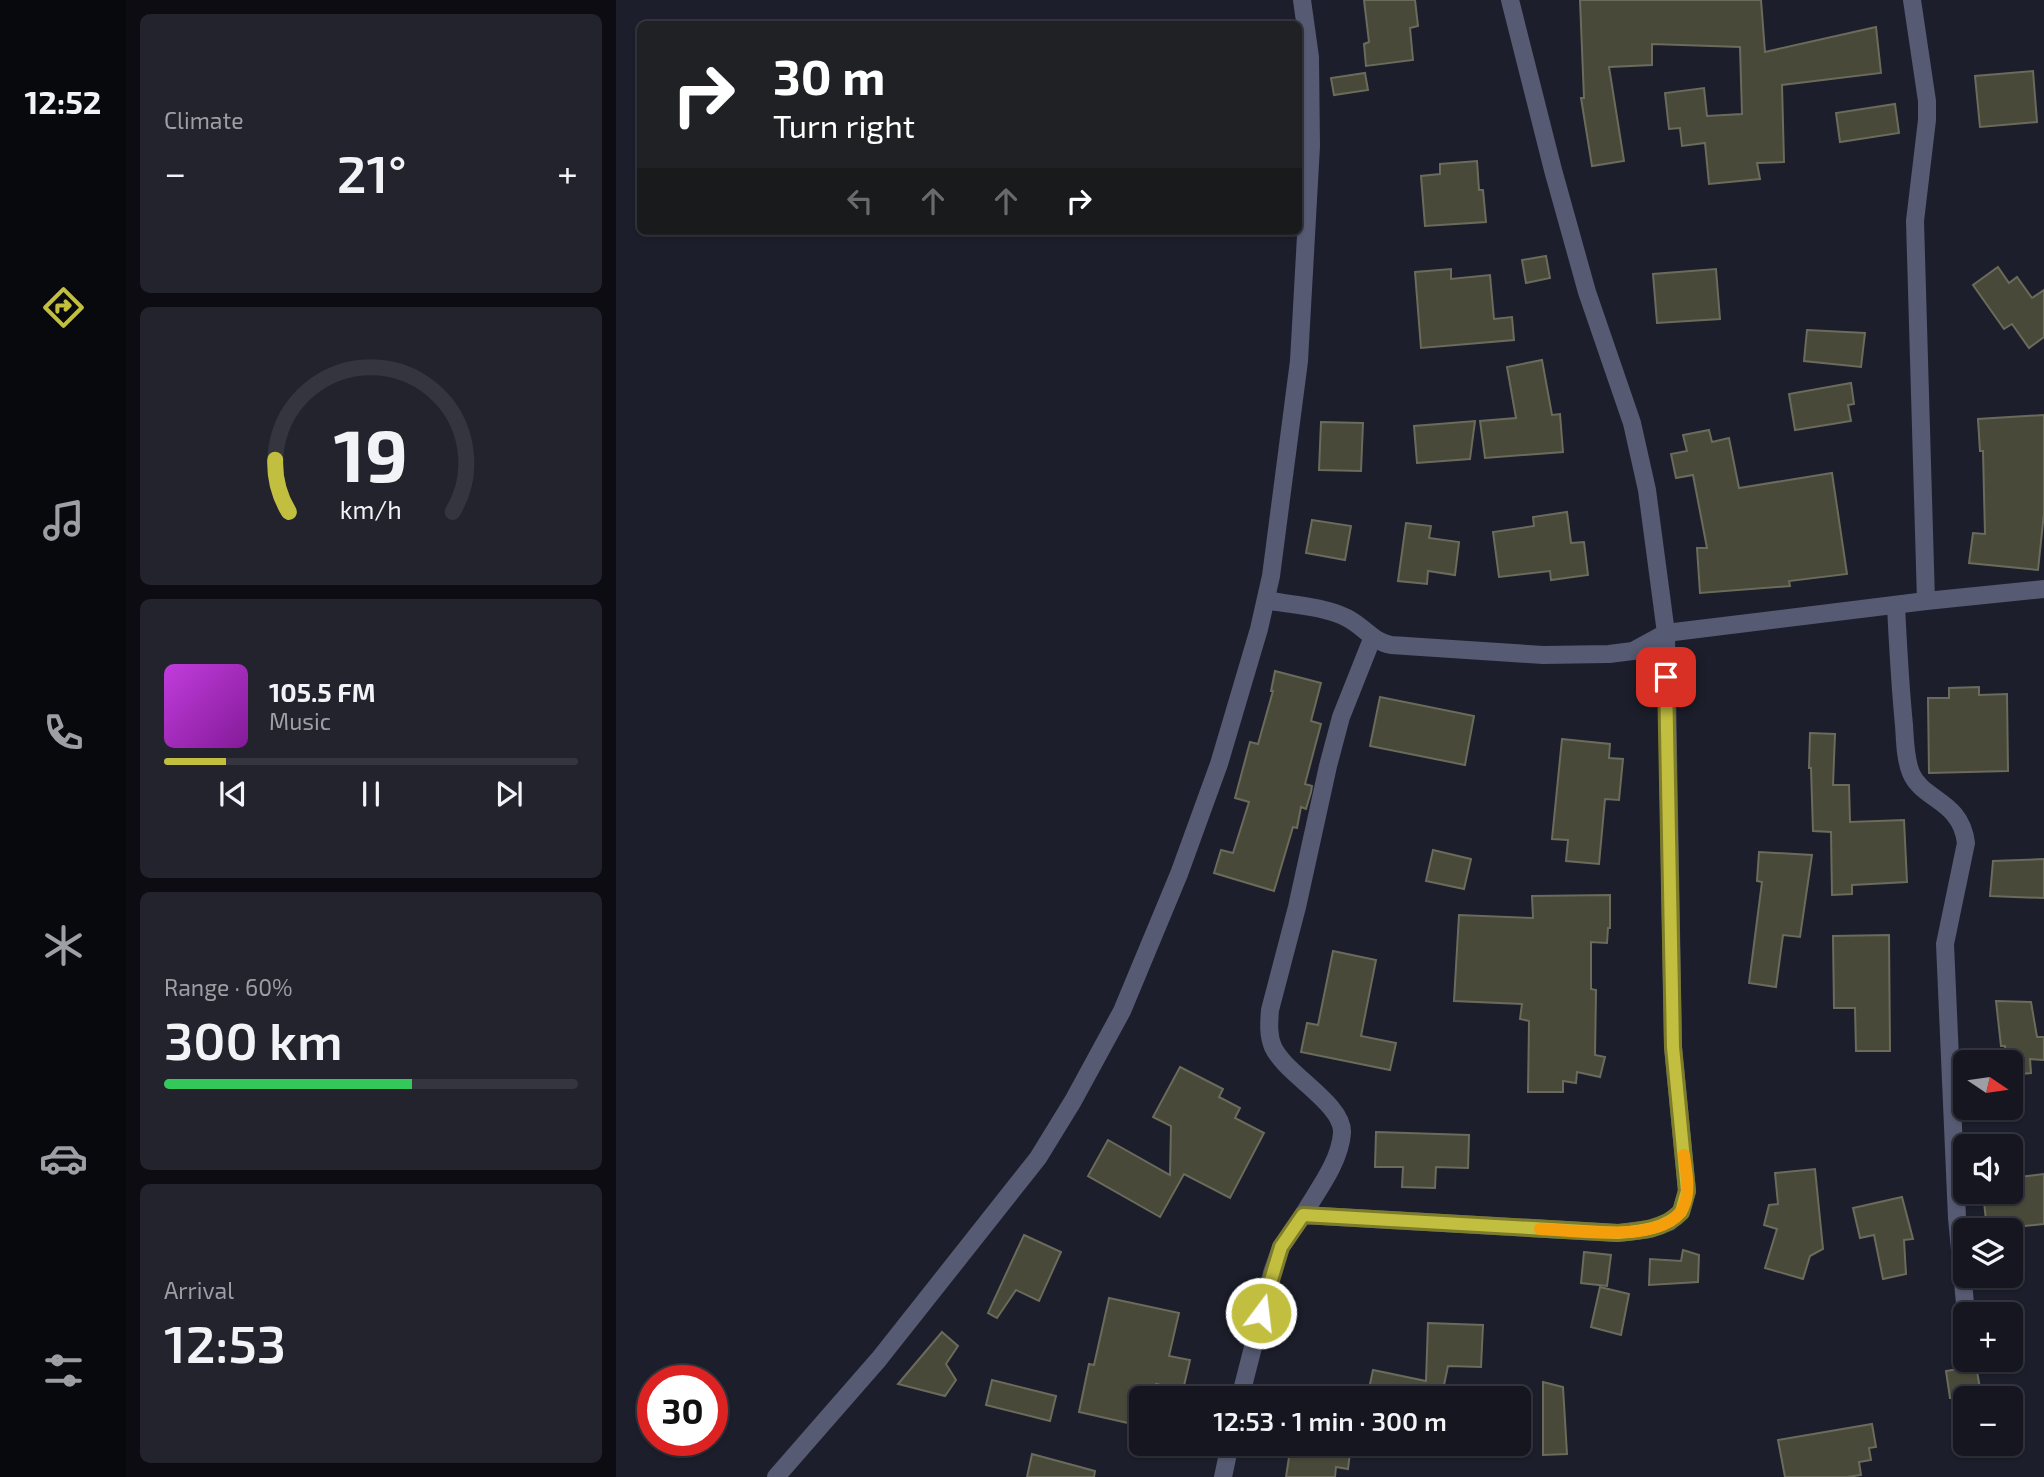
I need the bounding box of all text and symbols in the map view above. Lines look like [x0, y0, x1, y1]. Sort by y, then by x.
text: 30 m [773, 46, 885, 105]
icon: right [658, 49, 749, 140]
text: 12:52 [25, 82, 101, 120]
text: Climate [164, 106, 244, 134]
text: Turn right [773, 106, 915, 144]
text: 21° [337, 141, 407, 203]
text: − [164, 149, 186, 195]
text: + [557, 149, 578, 195]
icon: left [841, 182, 879, 220]
icon: ahead [914, 182, 952, 220]
icon: ahead [987, 182, 1025, 220]
icon: right [1060, 182, 1098, 220]
icon: directions [39, 283, 88, 332]
text: 19 [334, 409, 408, 497]
text: km/h [340, 494, 402, 524]
icon: music [39, 496, 88, 545]
pin [1636, 647, 1696, 707]
icon: arrive [1647, 658, 1685, 696]
text: 105.5 FM [269, 676, 376, 707]
text: Music [269, 707, 331, 735]
icon: phone [39, 708, 88, 757]
icon: previous [214, 775, 252, 813]
icon: pause [352, 775, 390, 813]
icon: next [490, 775, 528, 813]
icon: climate [39, 921, 88, 970]
text: Range · 60% [164, 973, 293, 1001]
text: 300 km [164, 1008, 343, 1070]
north arrow [1953, 1050, 2023, 1120]
map controls [1953, 1050, 2023, 1456]
icon: car [39, 1134, 88, 1183]
button: sound [1953, 1134, 2023, 1204]
button: layers [1953, 1218, 2023, 1288]
text: Arrival [164, 1276, 234, 1304]
position arrow [1224, 1276, 1298, 1350]
button: + [1953, 1302, 2023, 1372]
text: 12:53 [164, 1311, 286, 1373]
icon: filters [39, 1346, 88, 1395]
speed limit sign: 30 [637, 1365, 728, 1456]
button: − [1953, 1386, 2023, 1456]
text: 12:53 · 1 min · 300 m [1213, 1405, 1447, 1436]

